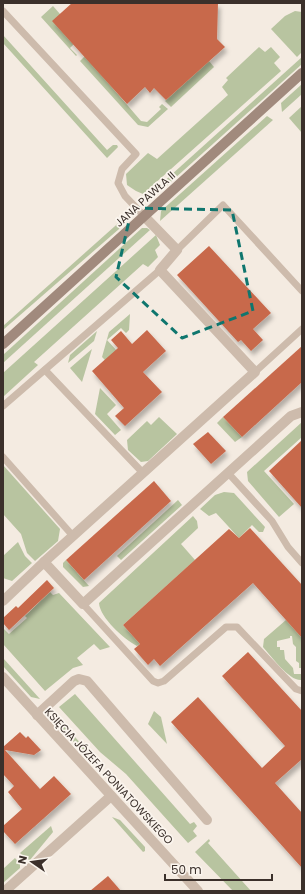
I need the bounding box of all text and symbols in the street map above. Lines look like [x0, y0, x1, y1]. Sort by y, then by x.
street label: JANA PAWŁA II [111, 167, 179, 231]
street label: KSIĘCIA JÓZEFA PONIATOWSKIEGO [41, 704, 177, 848]
north arrow [12, 842, 52, 882]
text: N [14, 854, 31, 866]
scale bar [165, 856, 272, 882]
text: 50 m [171, 861, 202, 878]

